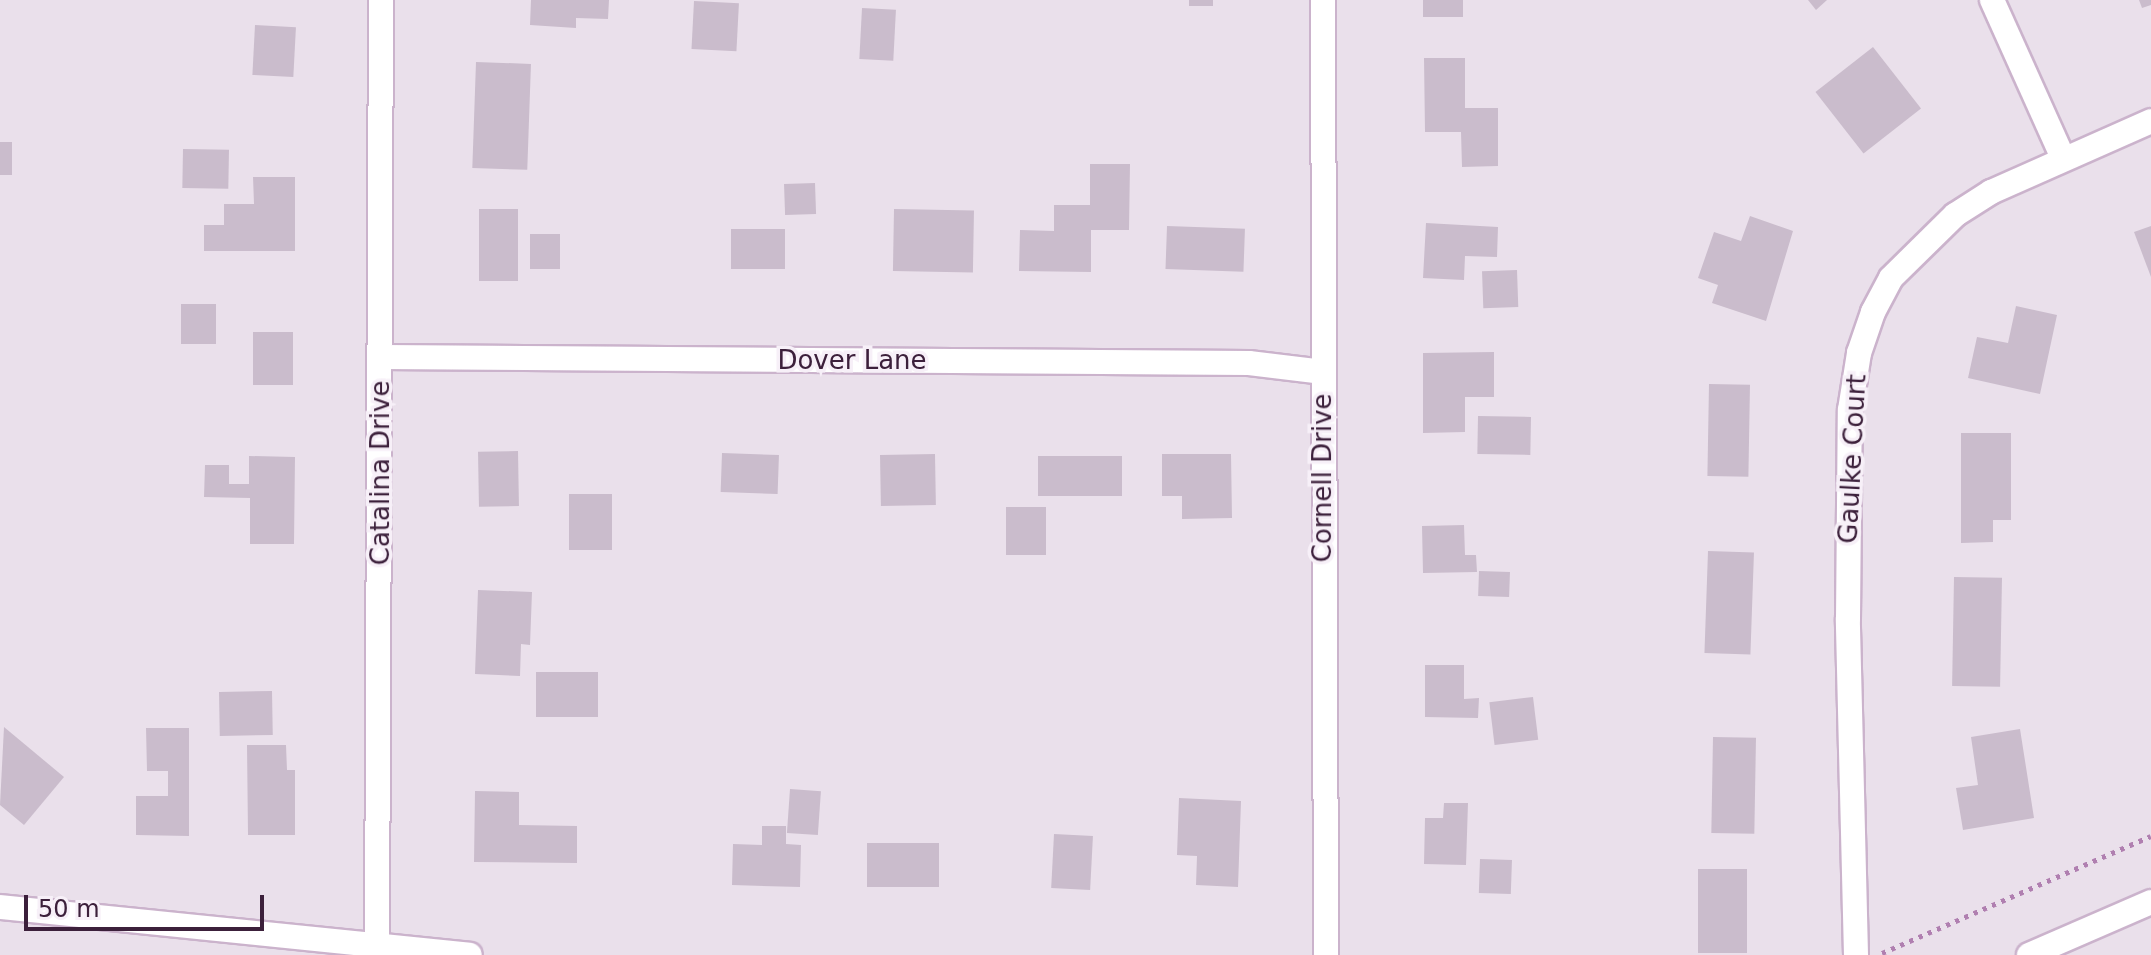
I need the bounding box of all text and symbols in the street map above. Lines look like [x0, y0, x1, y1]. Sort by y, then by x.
street label: Dover Lane [777, 345, 927, 377]
street label: Gaulke Court [1833, 374, 1873, 544]
street label: Catalina Drive [365, 381, 397, 565]
street label: Cornell Drive [1307, 394, 1339, 562]
scale bar [28, 879, 268, 929]
text: 50 m [38, 895, 100, 923]

